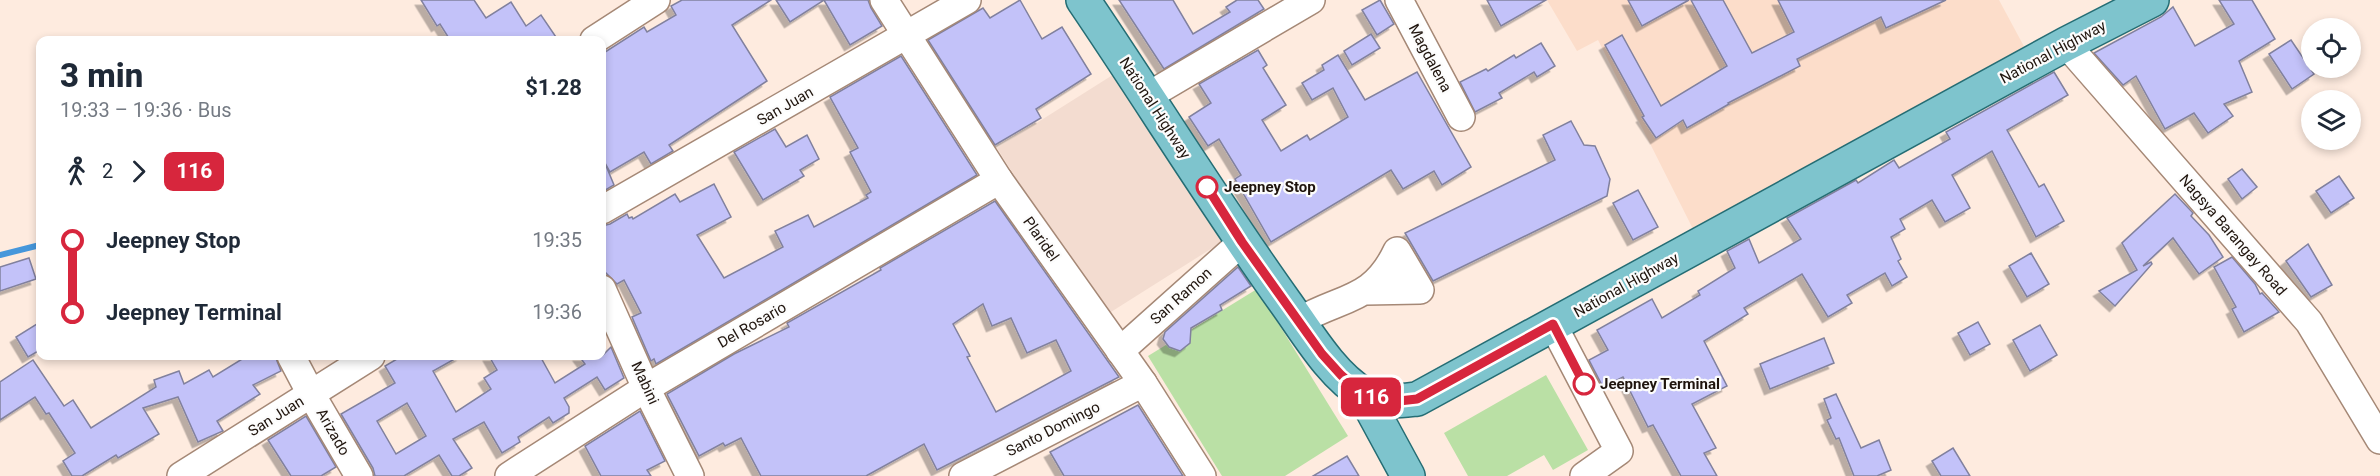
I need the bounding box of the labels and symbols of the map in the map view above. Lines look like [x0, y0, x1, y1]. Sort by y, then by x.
street label: National Highway [1997, 17, 2109, 87]
street label: Magdalena [1405, 21, 1455, 95]
street label: National Highway [1116, 54, 1194, 162]
street label: San Juan [754, 83, 816, 129]
street label: Nagsya Barangay Road [2176, 171, 2290, 299]
marker: Jeepney Stop [1196, 176, 1218, 198]
place label: Jeepney Stop [1224, 178, 1316, 196]
street label: Plaridel [1019, 213, 1063, 265]
street label: National Highway [1570, 249, 1682, 321]
street label: San Ramon [1147, 264, 1215, 328]
street label: Del Rosario [715, 298, 789, 352]
street label: Mabini [627, 359, 663, 407]
marker: Jeepney Terminal [1573, 373, 1595, 395]
place label: Jeepney Terminal [1600, 375, 1720, 393]
line badge: 116 [1336, 378, 1406, 416]
street label: San Juan [245, 392, 307, 440]
street label: Santo Domingo [1003, 398, 1103, 460]
street label: Arizado [312, 405, 354, 459]

